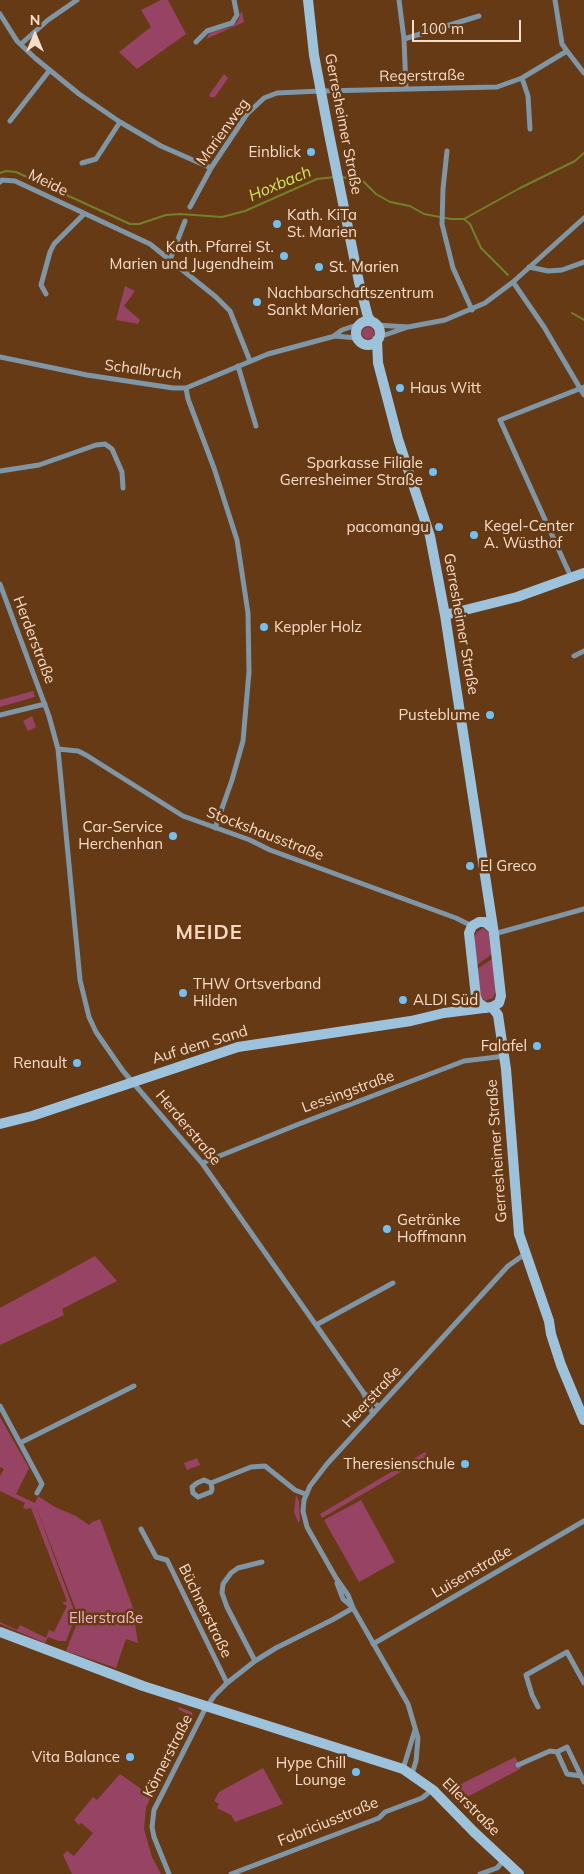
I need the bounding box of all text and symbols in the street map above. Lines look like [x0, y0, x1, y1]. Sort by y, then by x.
north arrow [10, 10, 60, 60]
scale bar [414, 10, 523, 42]
text: N [30, 11, 40, 29]
text: 100 m [420, 19, 464, 38]
street label: Gerresheimer Straße [320, 52, 366, 196]
street label: Regerstraße [379, 66, 465, 86]
street label: Marienweg [193, 95, 253, 169]
place label: Einblick [249, 143, 301, 161]
marker: Einblick [305, 146, 317, 158]
water label: Hoxbach [246, 162, 314, 206]
street label: Meide [25, 166, 71, 200]
place label: Kath. KiTa St. Marien [287, 206, 357, 241]
marker: Kath. KiTa St. Marien [271, 218, 283, 230]
place label: Kath. Pfarrei St. Marien und Jugendheim [110, 238, 274, 273]
marker: Kath. Pfarrei St. Marien und Jugendheim [278, 250, 290, 262]
place label: St. Marien [329, 258, 399, 276]
marker: St. Marien [313, 261, 325, 273]
place label: Nachbarschaftszentrum Sankt Marien [267, 284, 434, 319]
marker: Nachbarschaftszentrum Sankt Marien [251, 296, 263, 308]
street label: Schalbruch [103, 356, 183, 384]
place label: Haus Witt [410, 379, 481, 397]
marker: Haus Witt [394, 382, 406, 394]
place label: Sparkasse Filiale Gerresheimer Straße [280, 454, 423, 489]
marker: Sparkasse Filiale Gerresheimer Straße [427, 466, 439, 478]
place label: Kegel-Center A. Wüsthof [484, 517, 574, 552]
place label: pacomangu [347, 518, 429, 536]
marker: pacomangu [433, 521, 445, 533]
marker: Kegel-Center A. Wüsthof [468, 529, 480, 541]
street label: Gerresheimer Straße [440, 552, 482, 696]
street label: Herderstraße [9, 594, 59, 686]
place label: Keppler Holz [274, 618, 362, 636]
marker: Keppler Holz [258, 621, 270, 633]
place label: Pusteblume [398, 706, 480, 724]
marker: Pusteblume [484, 709, 496, 721]
street label: Stockshausstraße [204, 803, 326, 865]
place label: Car-Service Herchenhan [78, 818, 163, 853]
marker: Car-Service Herchenhan [167, 830, 179, 842]
place label: El Greco [480, 857, 537, 875]
marker: El Greco [464, 860, 476, 872]
district label: MEIDE [175, 921, 243, 945]
place label: THW Ortsverband Hilden [193, 975, 321, 1010]
marker: THW Ortsverband Hilden [177, 987, 189, 999]
place label: ALDI Süd [413, 991, 478, 1009]
marker: ALDI Süd [397, 994, 409, 1006]
street label: Auf dem Sand [150, 1022, 250, 1068]
place label: Falafel [481, 1037, 527, 1055]
marker: Falafel [531, 1040, 543, 1052]
place label: Renault [13, 1054, 67, 1072]
marker: Renault [71, 1057, 83, 1069]
street label: Lessingstraße [299, 1067, 397, 1117]
street label: Gerresheimer Straße [483, 1079, 511, 1223]
street label: Herderstraße [151, 1087, 225, 1169]
place label: Getränke Hoffmann [397, 1211, 467, 1246]
marker: Getränke Hoffmann [381, 1223, 393, 1235]
street label: Heerstraße [339, 1362, 405, 1432]
place label: Theresienschule [343, 1455, 455, 1473]
marker: Theresienschule [459, 1458, 471, 1470]
street label: Luisenstraße [429, 1542, 515, 1602]
street label: Büchnerstraße [175, 1561, 235, 1661]
park label: Ellerstraße [69, 1609, 143, 1627]
street label: Körnerstraße [139, 1712, 197, 1800]
place label: Vita Balance [32, 1748, 120, 1766]
marker: Vita Balance [124, 1751, 136, 1763]
place label: Hype Chill Lounge [276, 1754, 346, 1789]
marker: Hype Chill Lounge [350, 1766, 362, 1778]
street label: Ellerstraße [438, 1774, 504, 1840]
street label: Fabriciusstraße [275, 1794, 381, 1850]

